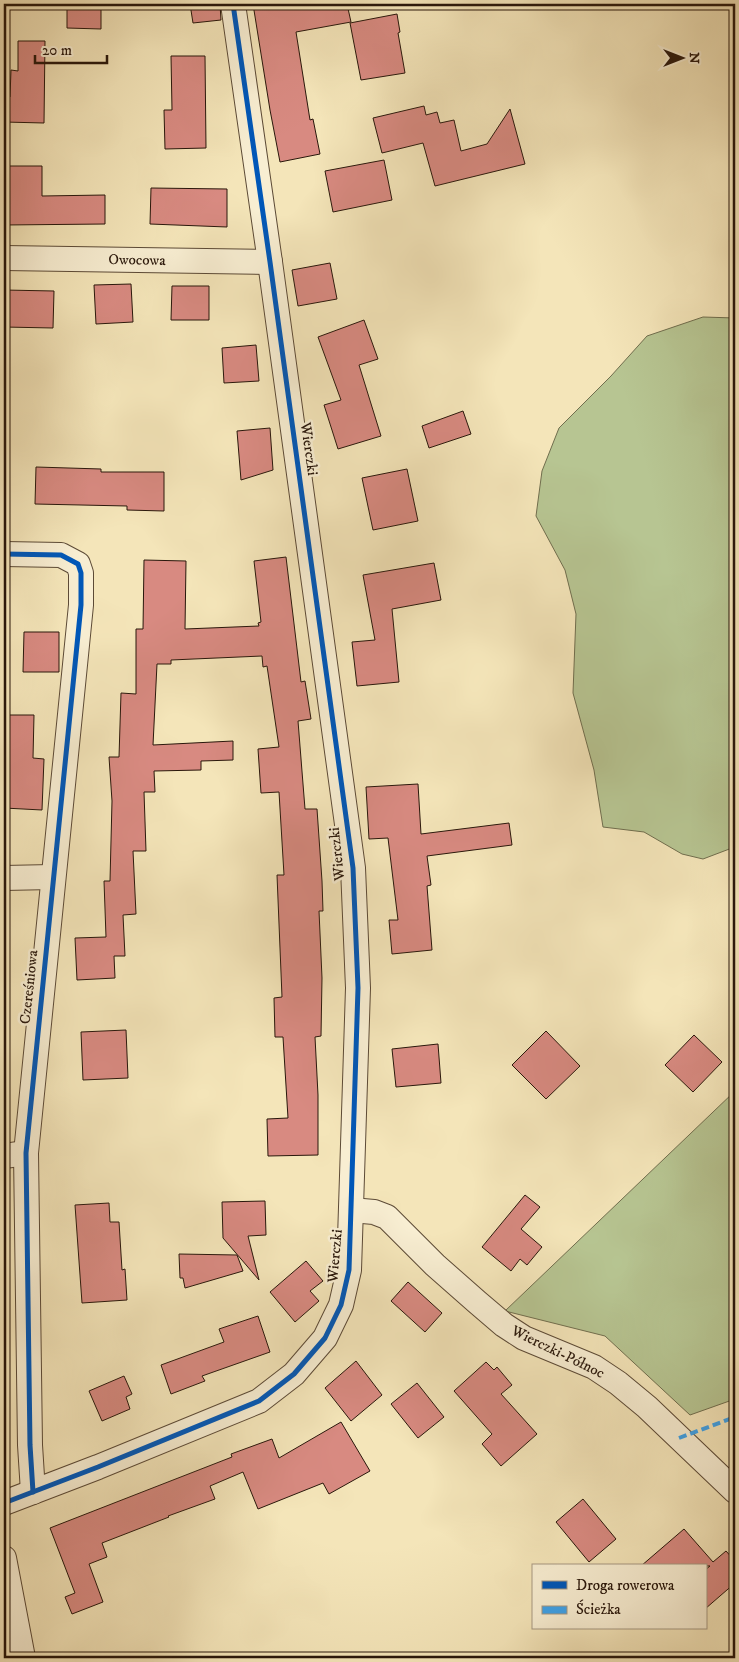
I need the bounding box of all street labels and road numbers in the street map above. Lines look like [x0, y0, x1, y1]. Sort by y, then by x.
street label: Owocowa [108, 250, 166, 270]
street label: Wierczki [296, 420, 322, 477]
street label: Wierczki [325, 826, 349, 883]
street label: Czereśniowa [16, 948, 42, 1025]
street label: Wierczki [323, 1228, 347, 1285]
street label: Wierczki-Północ [507, 1321, 608, 1383]

